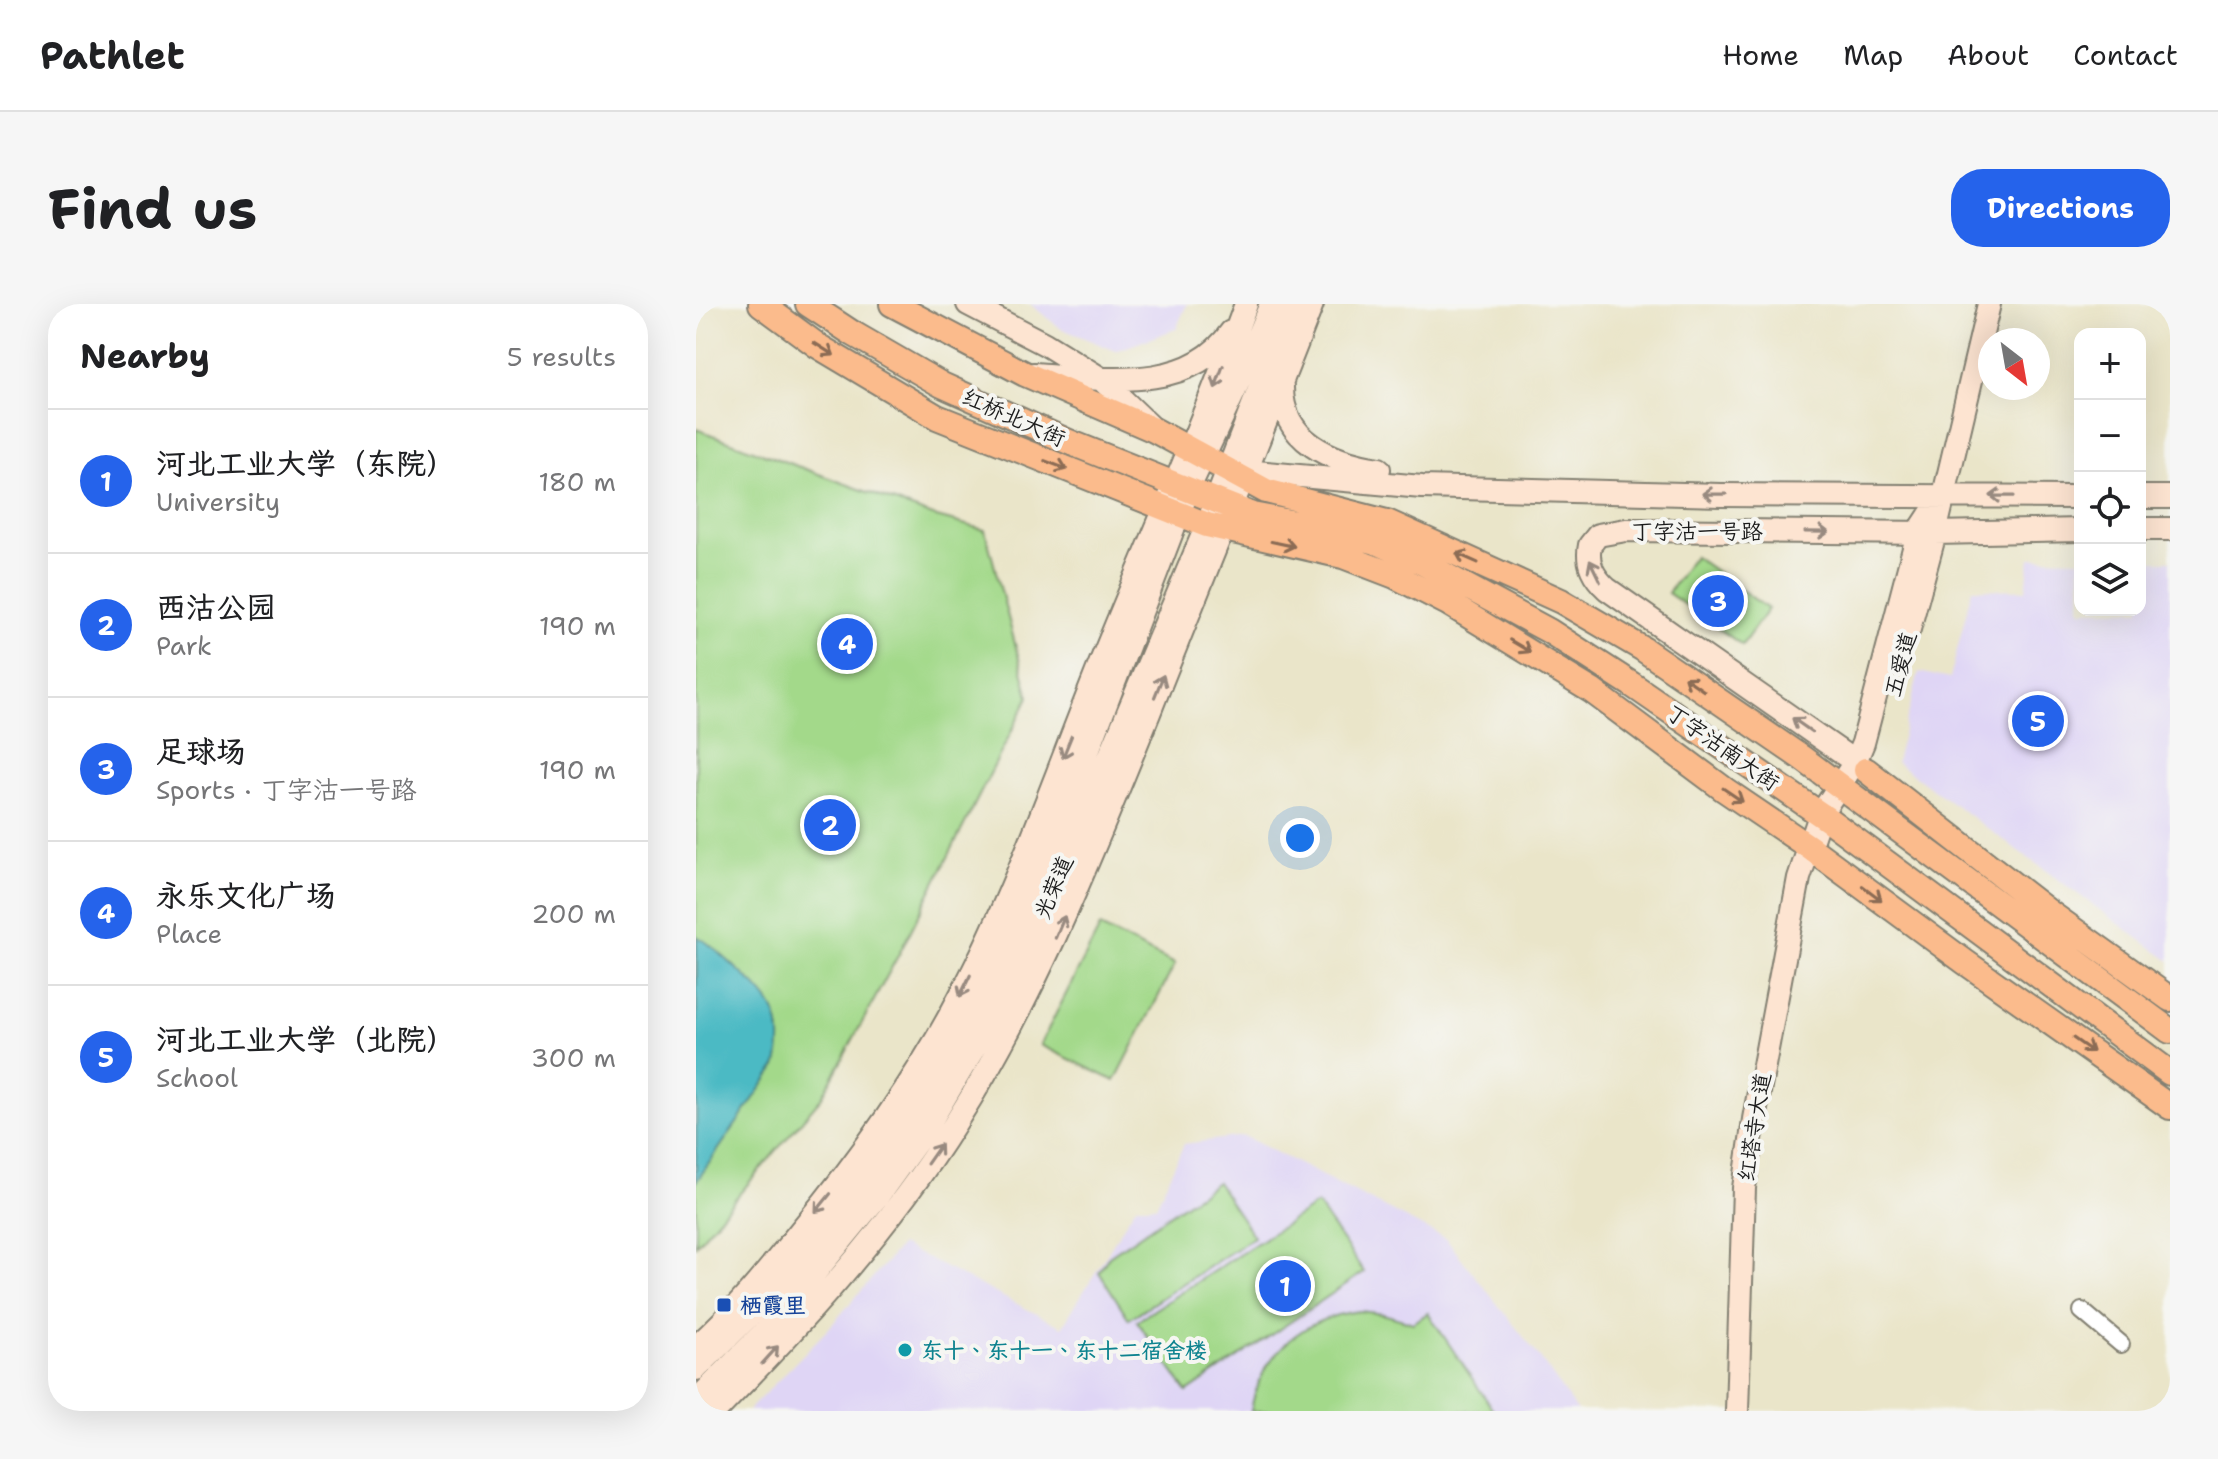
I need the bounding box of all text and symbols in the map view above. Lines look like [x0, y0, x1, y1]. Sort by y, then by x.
text: Pathlet [40, 30, 185, 81]
text: Home [1722, 36, 1799, 74]
text: Map [1843, 36, 1903, 74]
text: About [1947, 36, 2029, 74]
text: Contact [2073, 36, 2178, 74]
button: Directions [1951, 169, 2170, 247]
text: Find us [48, 171, 257, 246]
north arrow [1978, 328, 2050, 400]
map controls [2074, 328, 2146, 616]
button: + [2074, 328, 2146, 400]
text: Nearby [80, 333, 210, 379]
text: 5 results [507, 339, 616, 374]
one-way arrow [812, 342, 835, 358]
one-way arrow [1211, 365, 1226, 390]
street label: 红桥北大街 [958, 382, 1070, 453]
button: − [2074, 400, 2146, 472]
text: 河北工业大学（东院） [156, 443, 456, 484]
one-way arrow [1043, 459, 1068, 473]
text: 1 [100, 464, 112, 499]
text: 180 m [538, 464, 616, 499]
button: locate [2074, 472, 2146, 544]
text: University [156, 484, 280, 519]
one-way arrow [1701, 487, 1728, 502]
one-way arrow [1989, 488, 2016, 503]
street label: 丁字沽一号路 [1631, 517, 1763, 546]
one-way arrow [1803, 524, 1830, 540]
one-way arrow [1270, 537, 1295, 552]
button: layers [2074, 544, 2146, 616]
one-way arrow [1456, 550, 1480, 565]
one-way arrow [1587, 560, 1602, 583]
pin: 3 [1692, 571, 1744, 631]
text: 西沽公园 [156, 587, 276, 628]
text: 2 [97, 608, 115, 643]
text: 190 m [539, 608, 616, 643]
pin: 4 [821, 614, 873, 674]
text: Park [156, 628, 212, 663]
street label: 五爱道 [1878, 628, 1923, 700]
one-way arrow [1508, 639, 1531, 655]
one-way arrow [1153, 674, 1167, 699]
one-way arrow [1684, 676, 1706, 692]
pin: 5 [2012, 691, 2064, 751]
street label: 丁字沽南大街 [1660, 698, 1785, 797]
one-way arrow [1792, 717, 1814, 733]
text: 足球场 [156, 731, 246, 772]
one-way arrow [1058, 734, 1073, 759]
text: 3 [97, 752, 115, 787]
text: 190 m [539, 752, 616, 787]
text: Sports · 丁字沽一号路 [156, 772, 417, 807]
one-way arrow [1721, 787, 1743, 803]
pin: 2 [804, 795, 856, 855]
your location [1280, 818, 1320, 858]
street label: 光荣道 [1027, 851, 1080, 923]
text: 永乐文化广场 [156, 875, 336, 916]
one-way arrow [1861, 885, 1882, 902]
text: 4 [97, 896, 115, 931]
text: 200 m [531, 896, 616, 931]
one-way arrow [1054, 915, 1069, 940]
text: Place [156, 916, 222, 951]
one-way arrow [957, 974, 972, 998]
text: 河北工业大学（北院） [156, 1019, 456, 1060]
one-way arrow [2072, 1036, 2093, 1053]
text: 5 [98, 1040, 114, 1075]
text: 300 m [531, 1040, 616, 1075]
text: School [156, 1060, 238, 1095]
street label: 红塔寺大道 [1732, 1070, 1777, 1184]
one-way arrow [926, 1143, 942, 1165]
one-way arrow [814, 1192, 832, 1213]
pin: 1 [1259, 1256, 1311, 1316]
place label: 栖霞里 [740, 1291, 806, 1320]
marker: 栖霞里 [715, 1296, 733, 1314]
place label: 东十、东十一、东十二宿舍楼 [921, 1336, 1207, 1365]
marker: 东十、东十一、东十二宿舍楼 [896, 1341, 914, 1359]
one-way arrow [761, 1345, 779, 1365]

